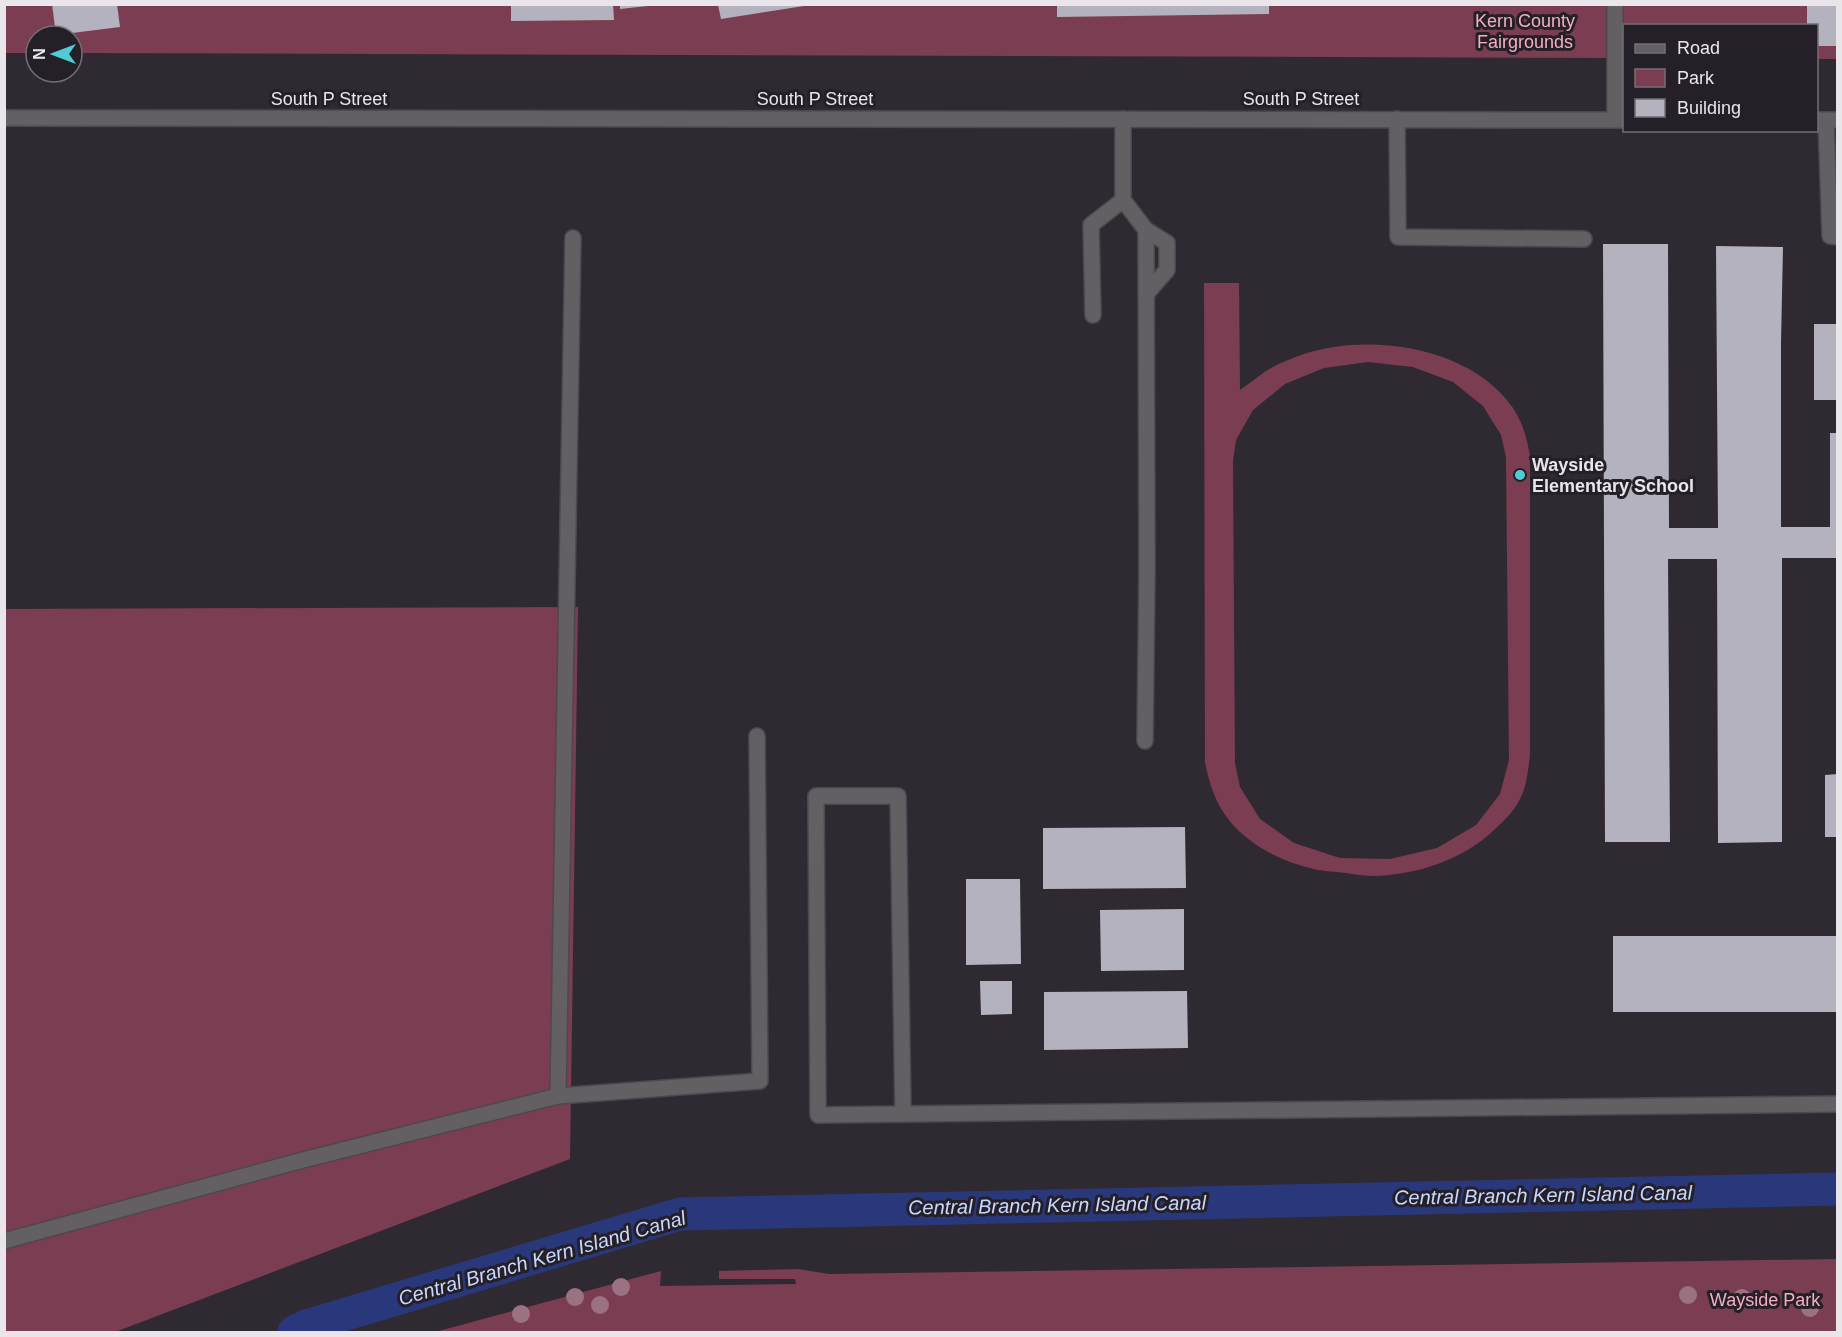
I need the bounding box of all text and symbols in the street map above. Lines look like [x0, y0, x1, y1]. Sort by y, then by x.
park label: Kern County Fairgrounds [1475, 11, 1575, 52]
north arrow [24, 24, 84, 84]
legend [1623, 24, 1818, 132]
text: Road [1677, 38, 1720, 58]
text: N [31, 48, 48, 60]
text: Park [1677, 68, 1715, 88]
street label: South P Street [271, 89, 387, 109]
street label: South P Street [757, 89, 873, 109]
street label: South P Street [1243, 89, 1359, 109]
text: Building [1677, 98, 1741, 118]
place label: Wayside Elementary School [1532, 455, 1694, 496]
marker: Wayside Elementary School [1513, 468, 1527, 482]
water label: Central Branch Kern Island Canal [1394, 1181, 1693, 1209]
water label: Central Branch Kern Island Canal [908, 1191, 1207, 1219]
water label: Central Branch Kern Island Canal [396, 1206, 689, 1310]
park label: Wayside Park [1710, 1290, 1821, 1310]

